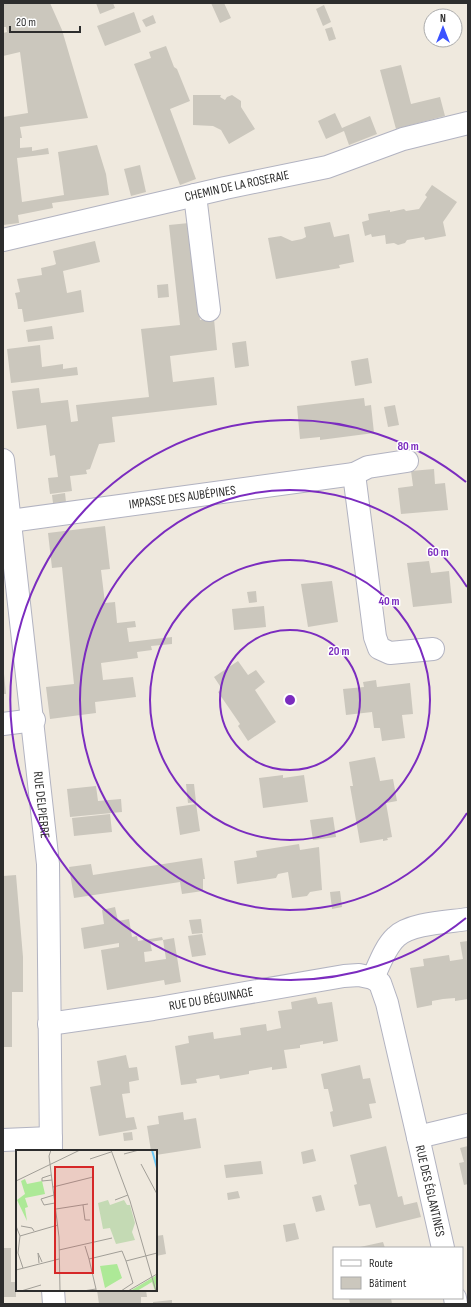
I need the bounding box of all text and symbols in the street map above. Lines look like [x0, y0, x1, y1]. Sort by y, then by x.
scale bar [10, 8, 80, 34]
north arrow [423, 8, 463, 48]
text: N [440, 12, 446, 25]
text: 20 m [16, 15, 36, 30]
street label: CHEMIN DE LA ROSERAIE [183, 167, 291, 205]
text: 80 m [397, 439, 419, 454]
street label: IMPASSE DES AUBÉPINES [128, 482, 237, 513]
text: 60 m [427, 545, 449, 560]
text: 40 m [378, 594, 400, 609]
text: 20 m [329, 644, 349, 659]
centre of rings [283, 693, 297, 707]
street label: RUE DELPIERRE [30, 771, 53, 839]
street label: RUE DU BÉGUINAGE [168, 984, 254, 1014]
street label: RUE DES ÉGLANTINES [412, 1144, 448, 1239]
inset map [16, 1150, 157, 1291]
legend [333, 1247, 463, 1299]
text: Route [369, 1256, 393, 1271]
text: Bâtiment [369, 1276, 407, 1291]

